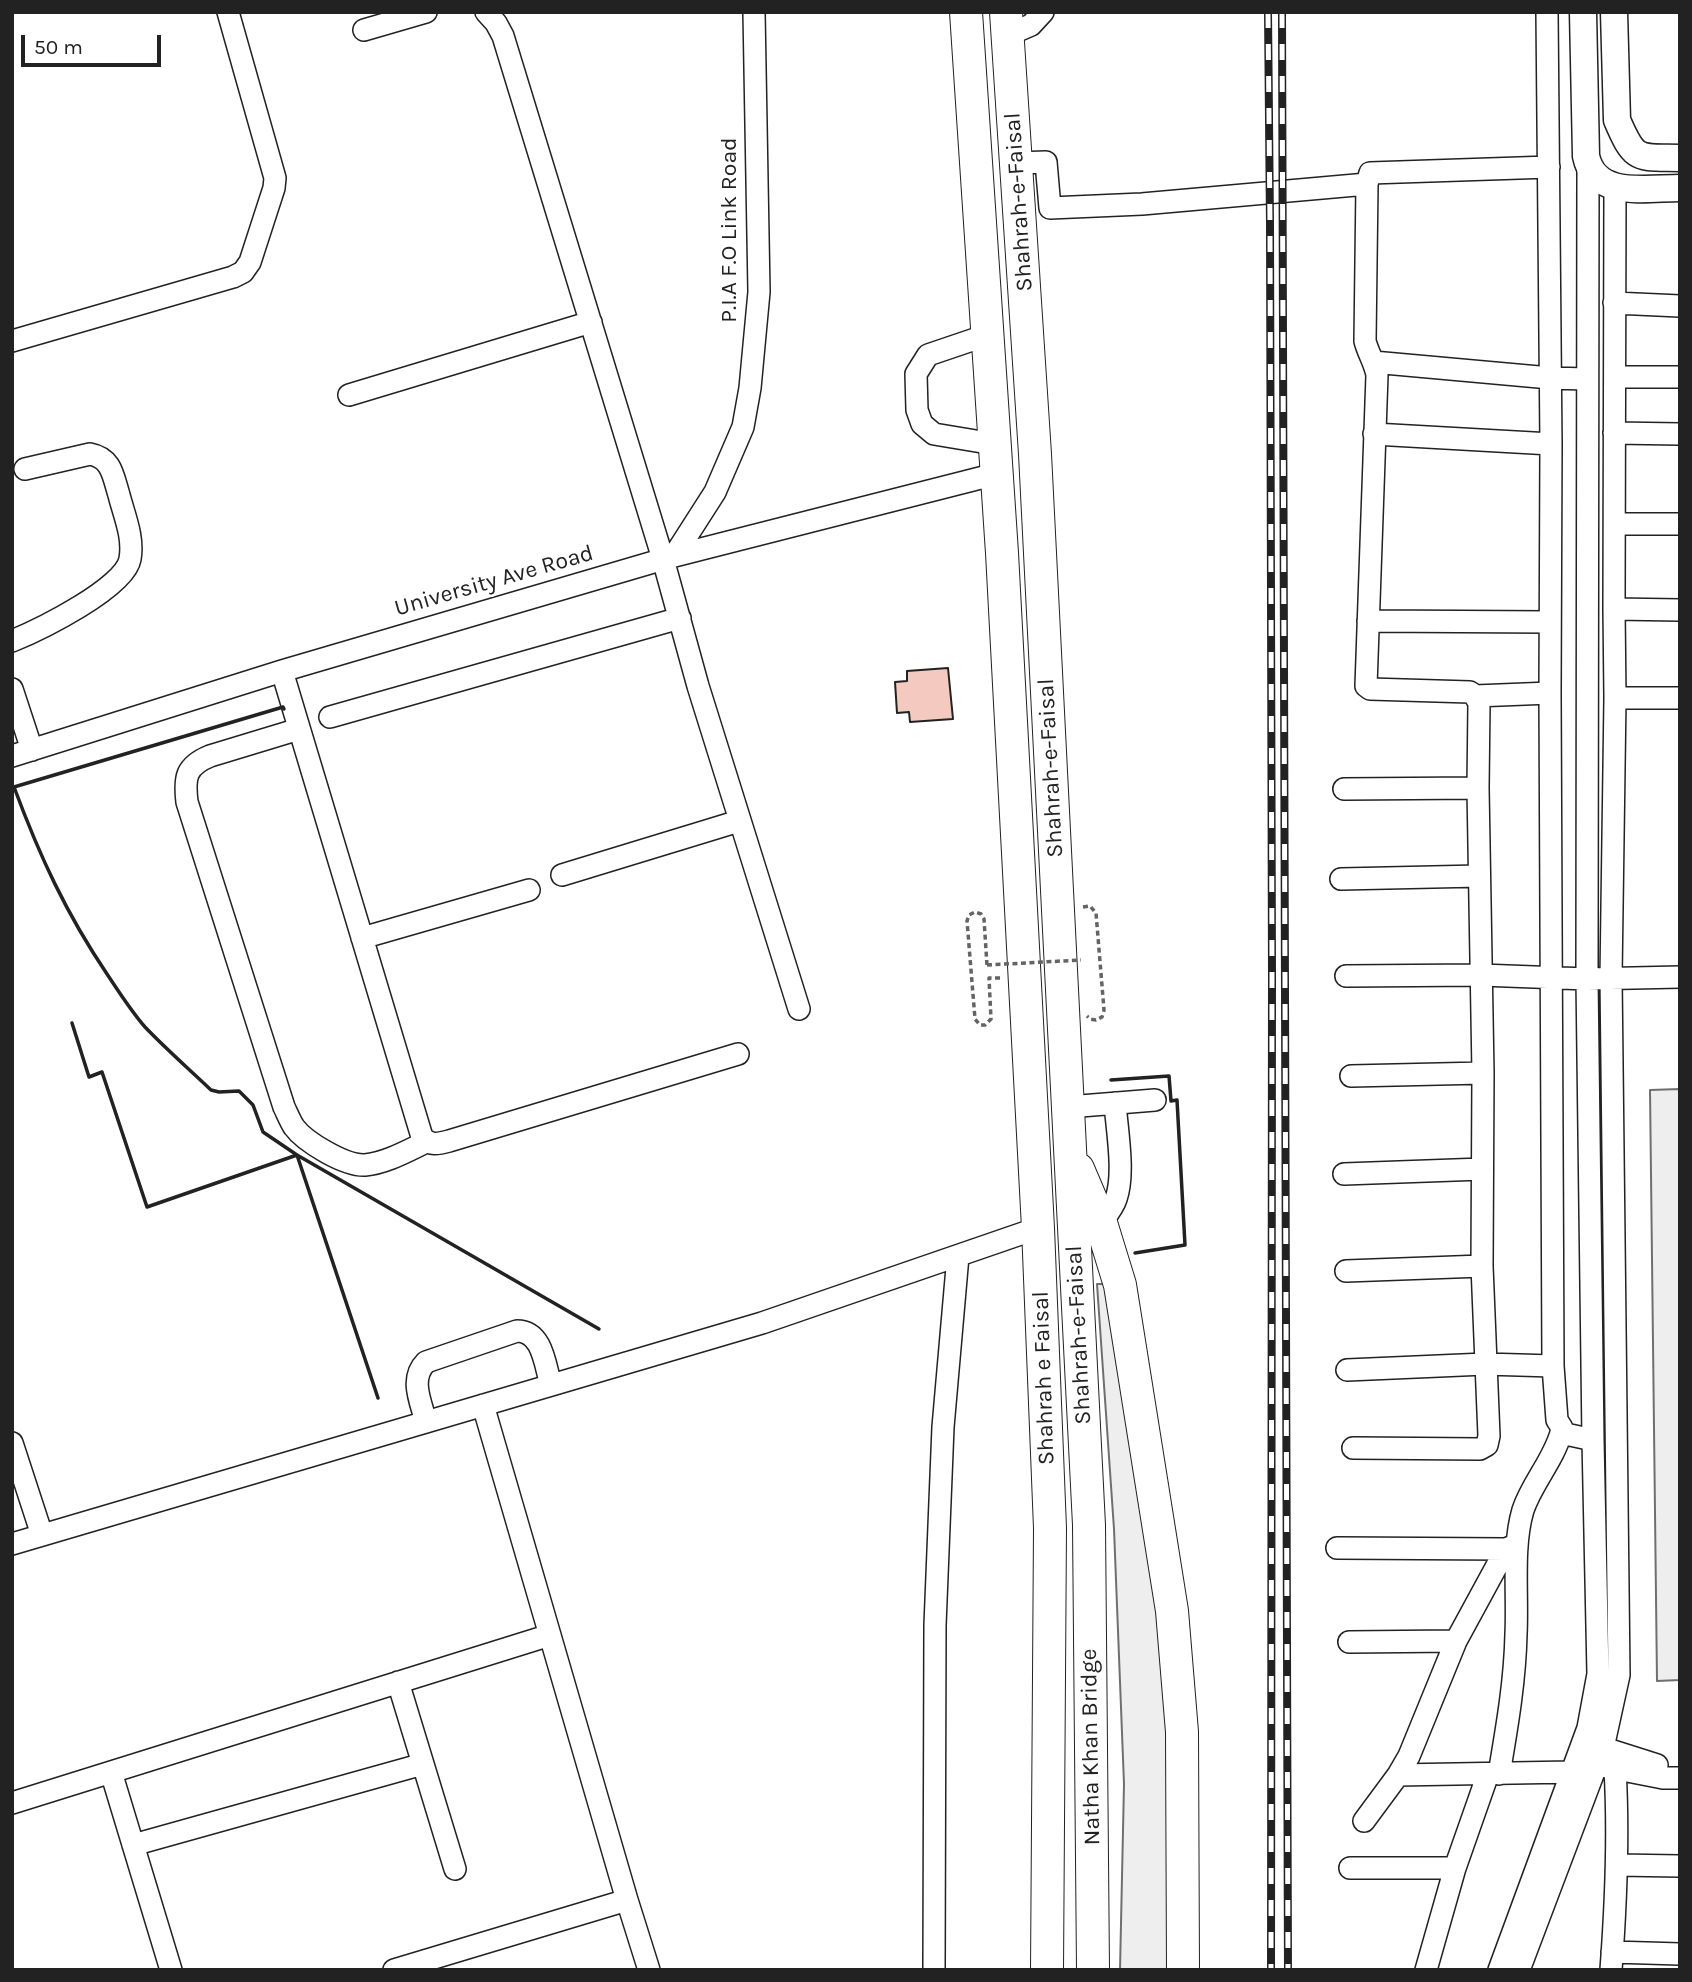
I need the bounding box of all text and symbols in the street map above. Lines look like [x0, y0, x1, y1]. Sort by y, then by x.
scale bar [24, 21, 164, 65]
text: 50 m [34, 35, 83, 59]
street label: Shahrah-e-Faisal [999, 112, 1039, 292]
street label: P.I.A F.O Link Road [715, 137, 743, 323]
street label: University Ave Road [391, 539, 597, 623]
street label: Shahrah-e-Faisal [1033, 678, 1069, 858]
street label: Shahrah-e-Faisal [1061, 1245, 1097, 1425]
street label: Shahrah e Faisal [1027, 1291, 1061, 1465]
street label: Natha Khan Bridge [1075, 1648, 1107, 1846]

